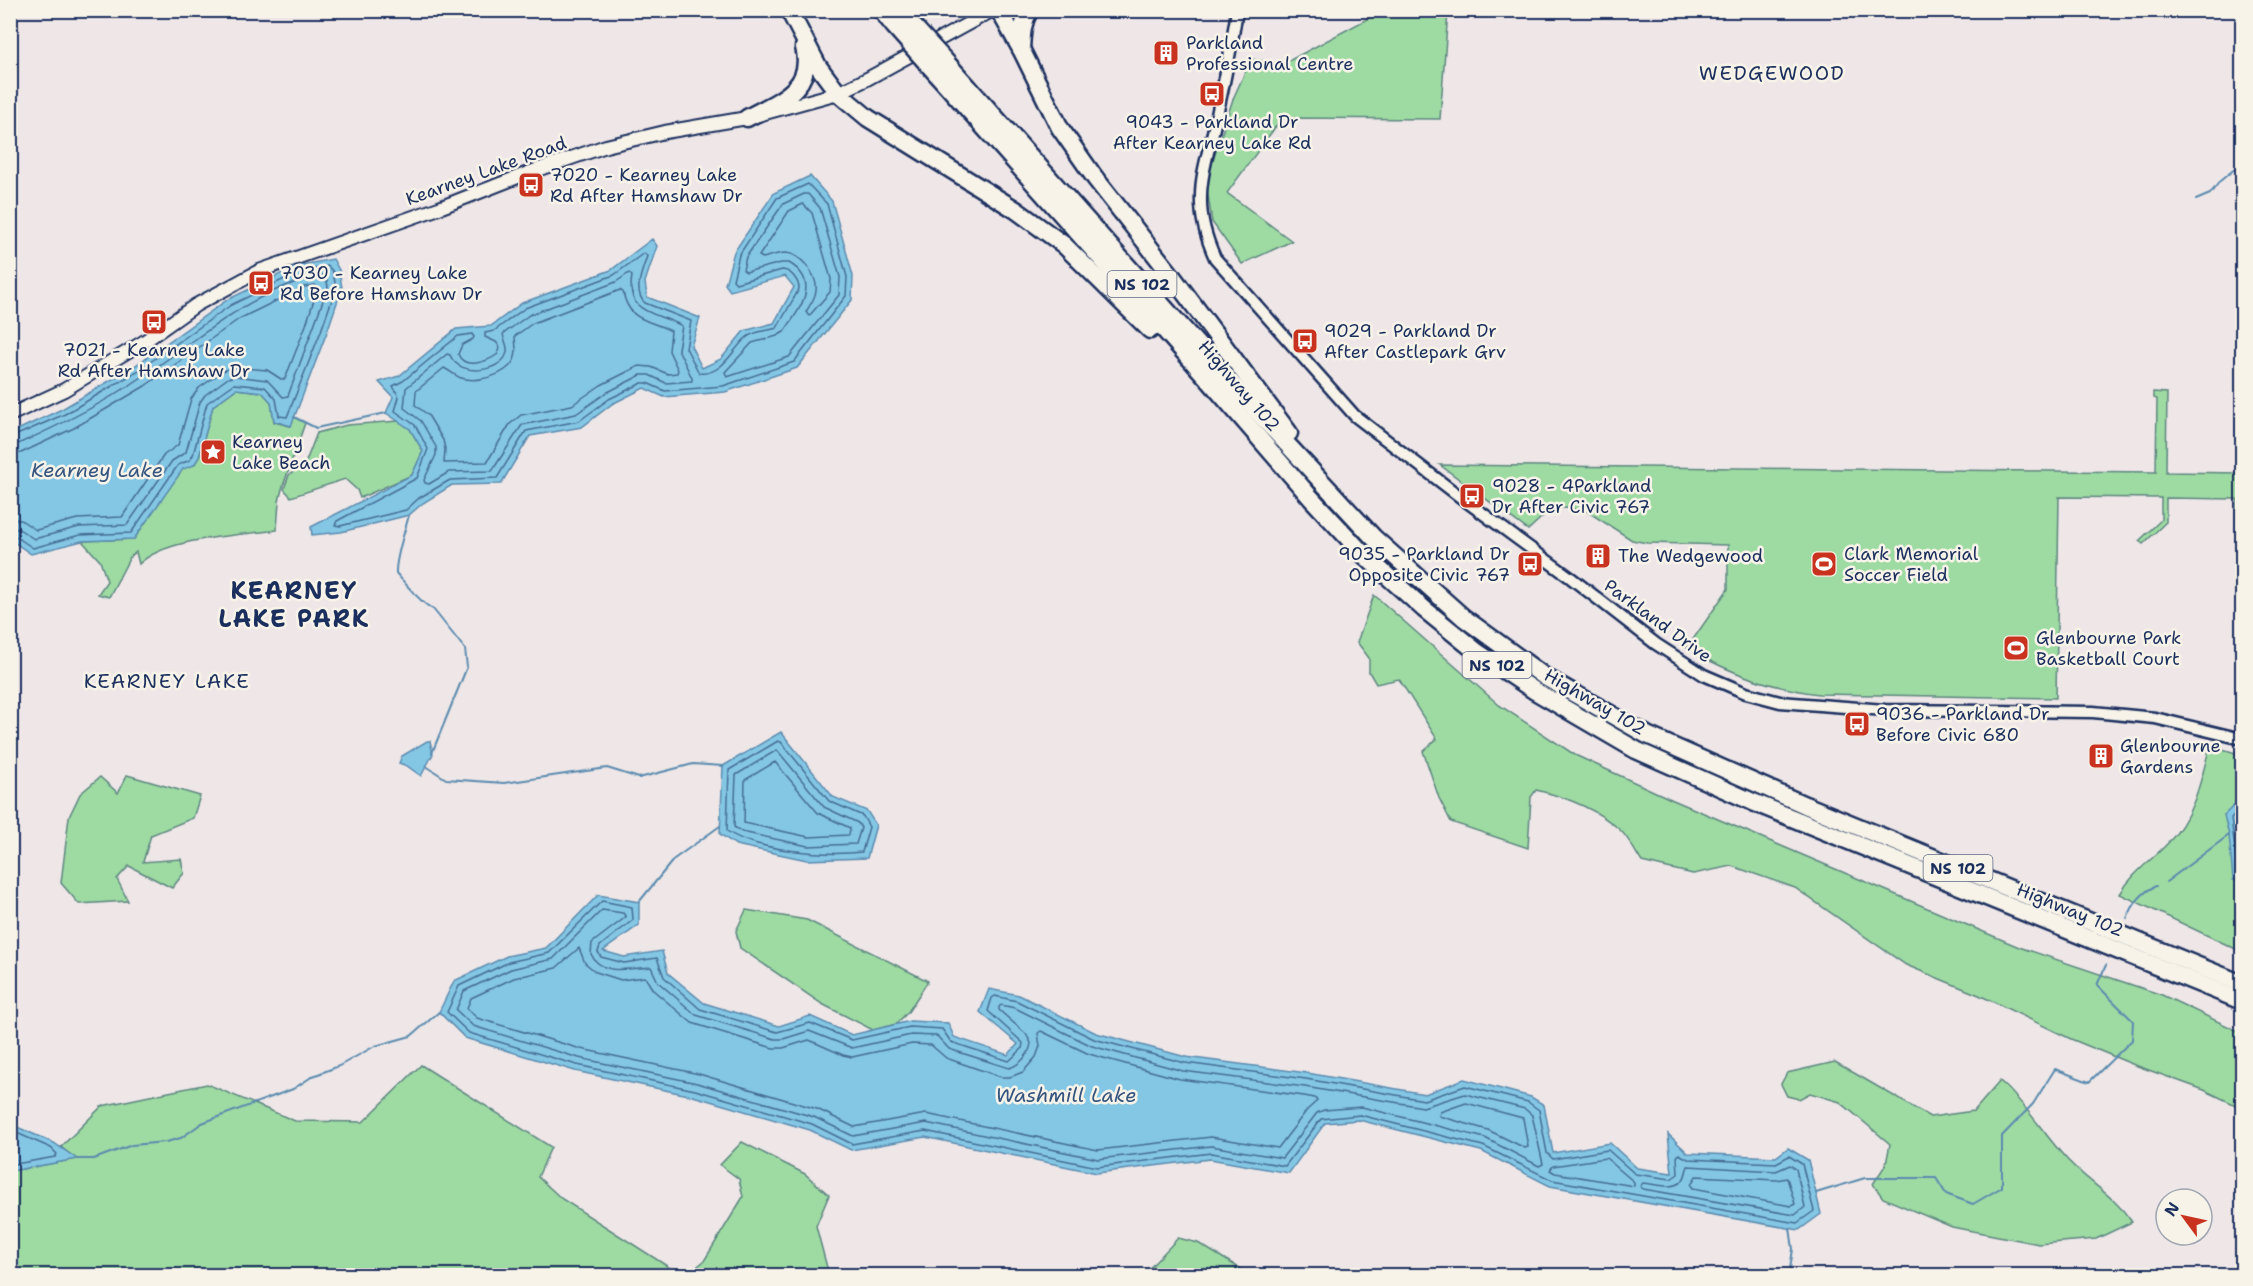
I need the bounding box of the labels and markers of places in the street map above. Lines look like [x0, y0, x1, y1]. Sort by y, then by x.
place label: Parkland Professional Centre [1186, 31, 1354, 76]
building icon: Parkland Professional Centre [1151, 38, 1181, 68]
bus stop icon: 9043 - Parkland Dr After Kearney Lake Rd [1197, 79, 1227, 109]
place label: 9043 - Parkland Dr After Kearney Lake Rd [1113, 110, 1311, 155]
place label: 7020 - Kearney Lake Rd After Hamshaw Dr [550, 163, 743, 208]
bus stop icon: 7020 - Kearney Lake Rd After Hamshaw Dr [516, 170, 546, 200]
place label: 7030 - Kearney Lake Rd Before Hamshaw Dr [280, 261, 482, 306]
bus stop icon: 7030 - Kearney Lake Rd Before Hamshaw Dr [246, 268, 276, 298]
bus stop icon: 7021 - Kearney Lake Rd After Hamshaw Dr [139, 307, 169, 337]
place label: 9029 - Parkland Dr After Castlepark Grv [1324, 319, 1506, 364]
bus stop icon: 9029 - Parkland Dr After Castlepark Grv [1290, 326, 1320, 356]
place label: 7021 - Kearney Lake Rd After Hamshaw Dr [58, 338, 250, 383]
place label: Kearney Lake Beach [232, 430, 331, 475]
place icon: Kearney Lake Beach [198, 437, 228, 467]
place label: 9028 - 4Parkland Dr After Civic 767 [1492, 474, 1651, 519]
bus stop icon: 9028 - 4Parkland Dr After Civic 767 [1457, 481, 1487, 511]
building icon: The Wedgewood [1583, 541, 1613, 571]
place label: 9035 - Parkland Dr Opposite Civic 767 [1338, 542, 1510, 587]
place label: Clark Memorial Soccer Field [1844, 542, 1979, 587]
place label: The Wedgewood [1618, 544, 1763, 568]
bus stop icon: 9035 - Parkland Dr Opposite Civic 767 [1515, 549, 1545, 579]
sports icon: Clark Memorial Soccer Field [1809, 549, 1839, 579]
place label: Glenbourne Park Basketball Court [2036, 626, 2181, 671]
sports icon: Glenbourne Park Basketball Court [2001, 633, 2031, 663]
place label: 9036 - Parkland Dr Before Civic 680 [1876, 702, 2049, 747]
bus stop icon: 9036 - Parkland Dr Before Civic 680 [1842, 709, 1872, 739]
place label: Glenbourne Gardens [2120, 734, 2221, 779]
building icon: Glenbourne Gardens [2086, 741, 2116, 771]

